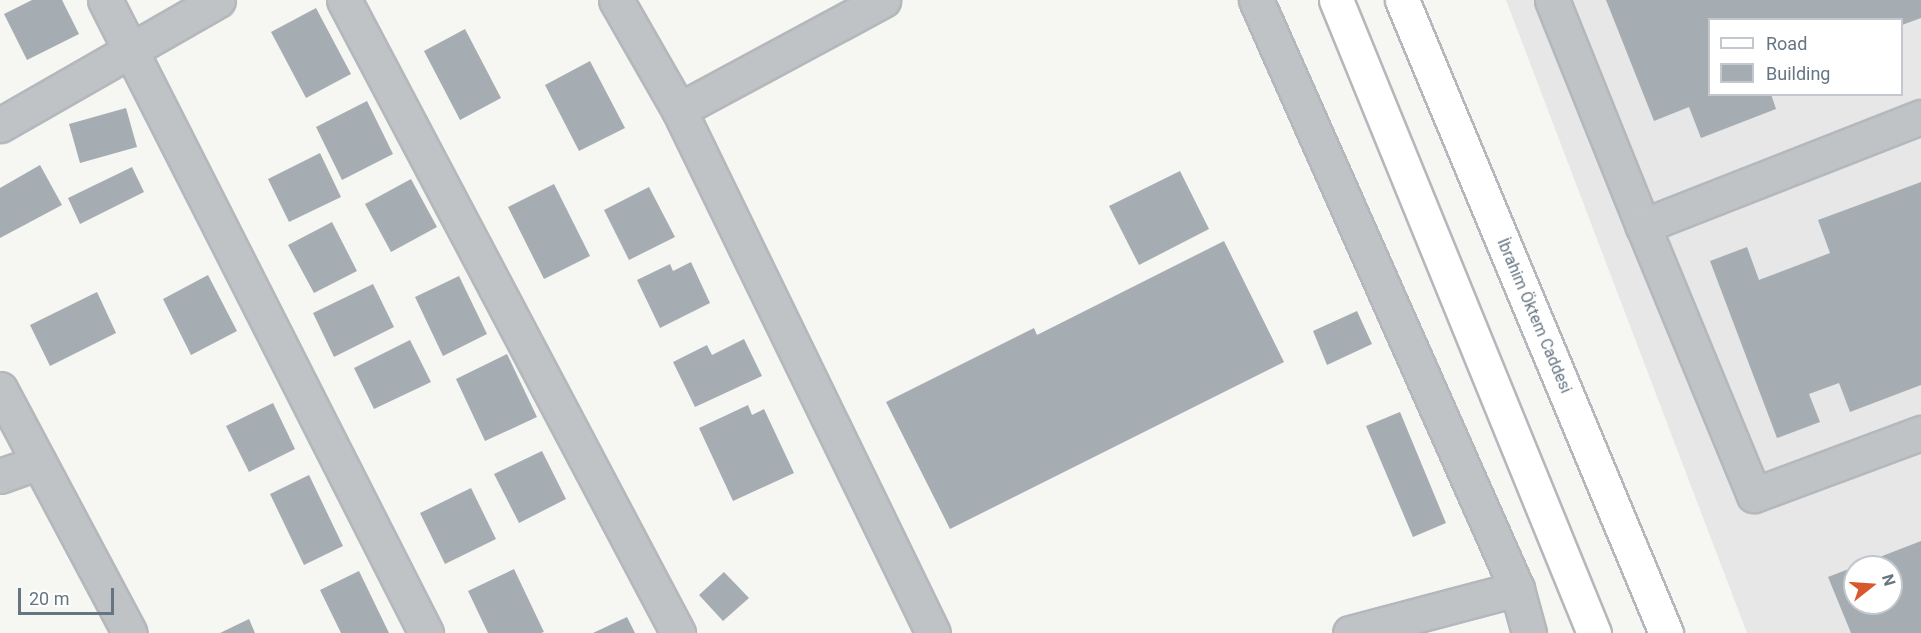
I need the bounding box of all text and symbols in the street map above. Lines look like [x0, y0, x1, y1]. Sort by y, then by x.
legend [1708, 18, 1903, 96]
text: Road [1766, 33, 1807, 54]
text: Building [1766, 63, 1830, 84]
street label: İbrahim Öktem Caddesi [1493, 236, 1575, 396]
north arrow [1843, 555, 1903, 615]
text: N [1878, 572, 1900, 588]
scale bar [21, 576, 117, 614]
text: 20 m [29, 588, 69, 609]

